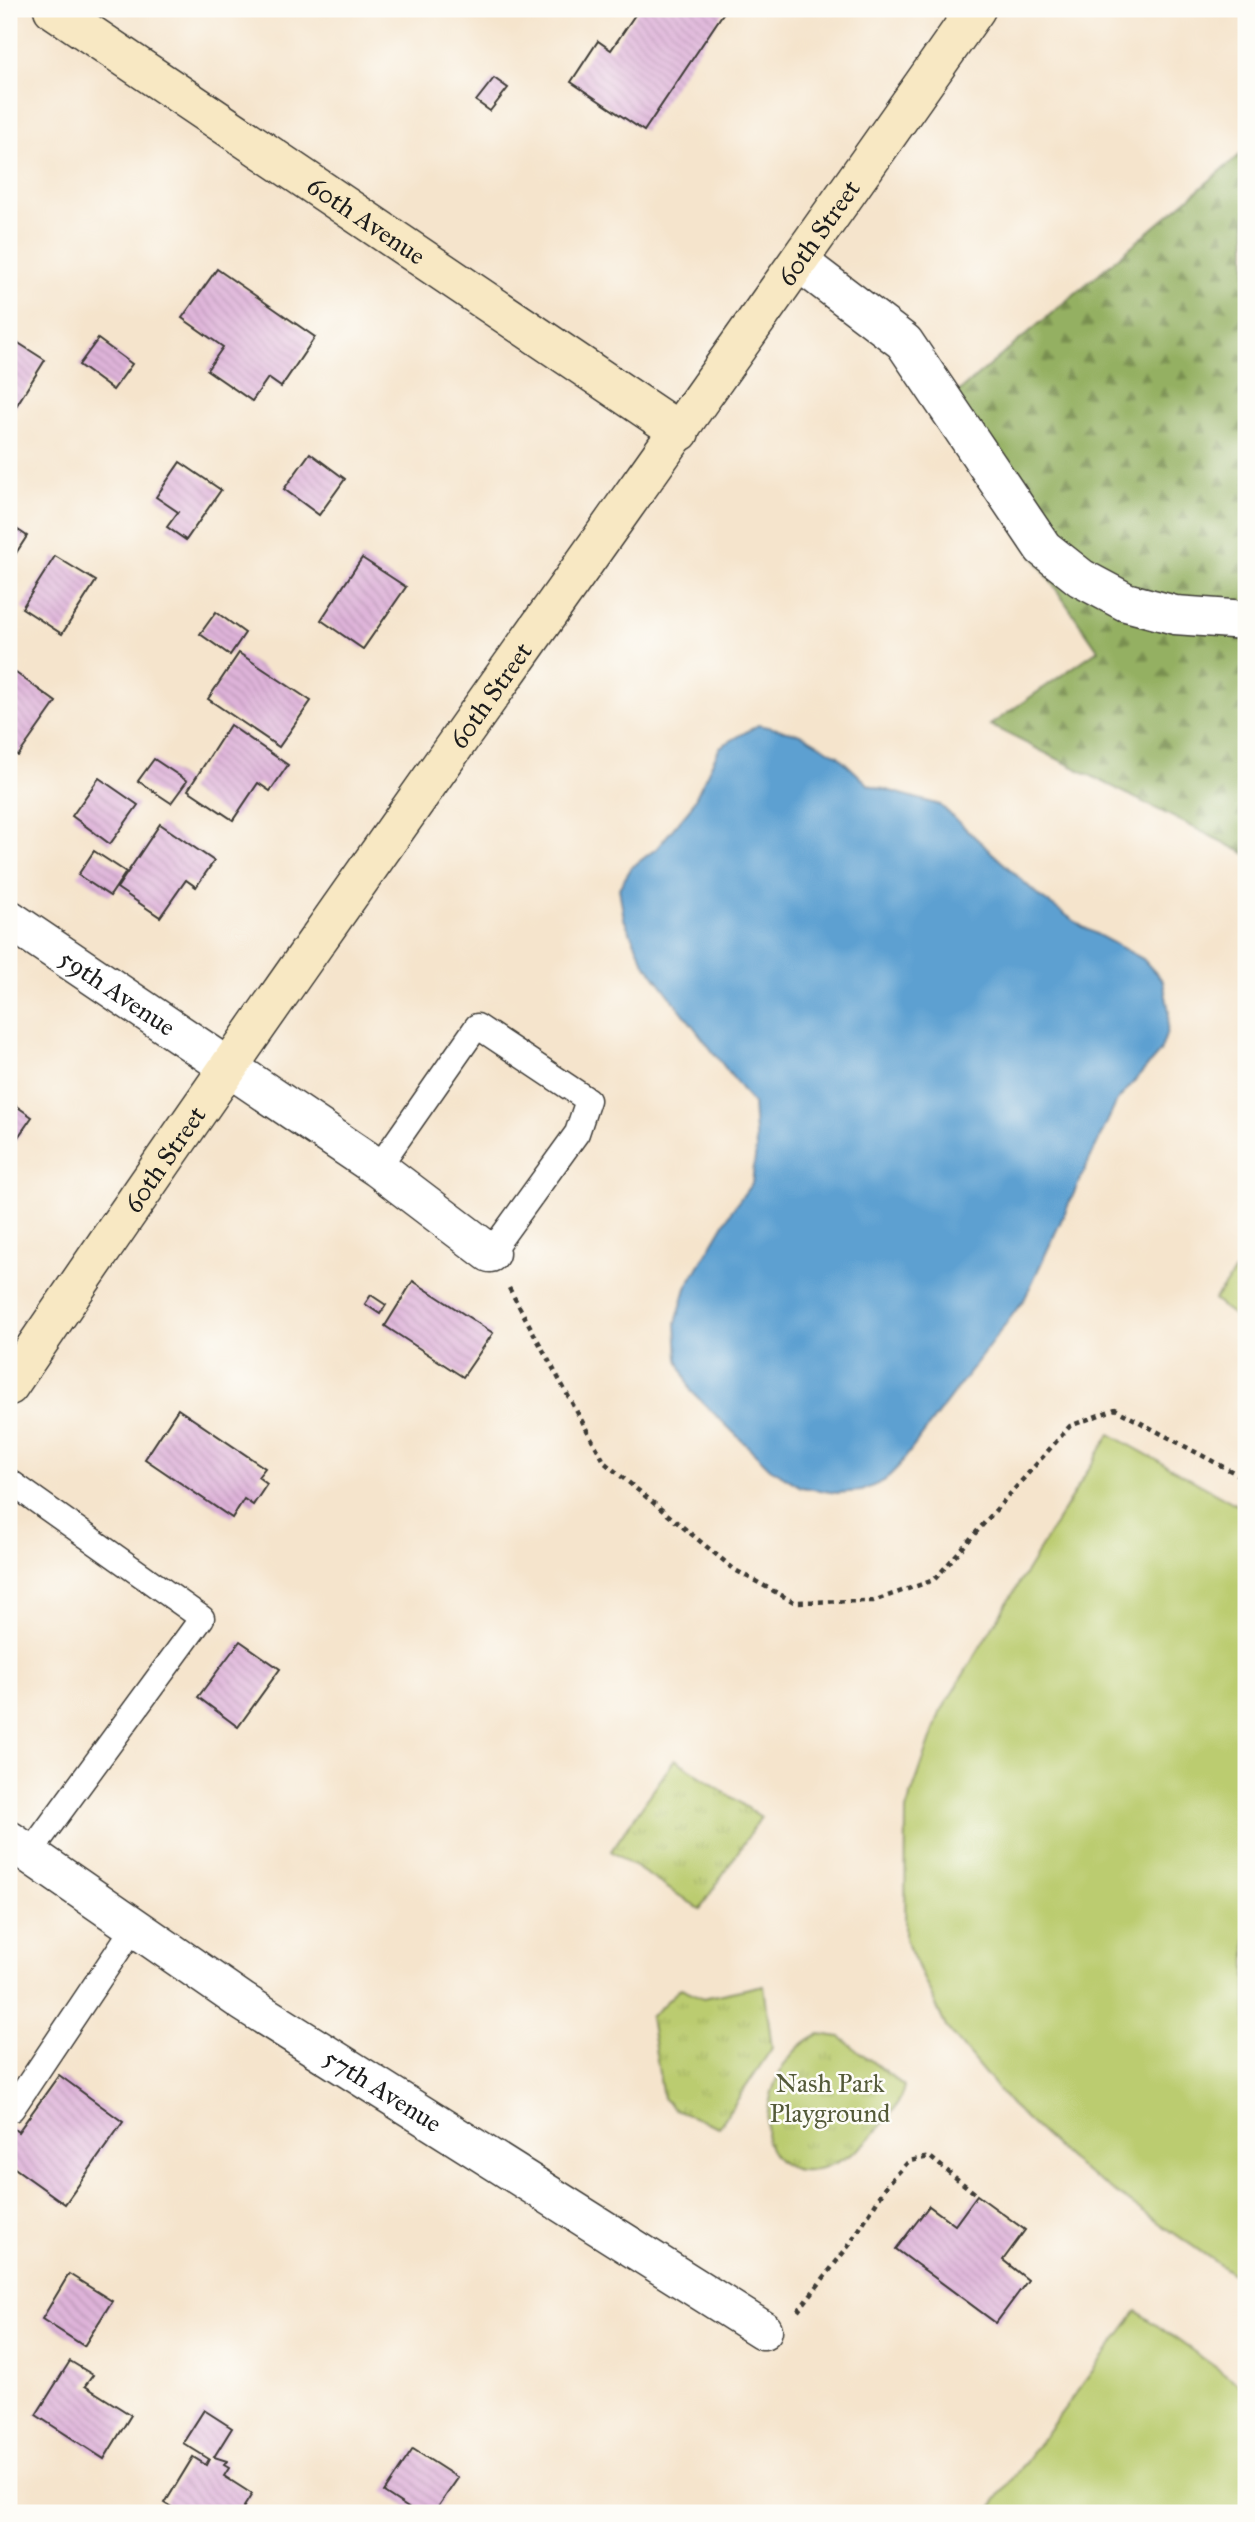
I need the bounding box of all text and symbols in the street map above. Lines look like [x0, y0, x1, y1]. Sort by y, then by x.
street label: 60th Avenue [301, 169, 432, 272]
street label: 60th Street [770, 174, 867, 292]
street label: 60th Street [442, 636, 539, 754]
street label: 59th Avenue [53, 942, 182, 1043]
street label: 60th Street [117, 1100, 213, 1219]
street label: 57th Avenue [318, 2041, 448, 2139]
park label: Nash Park Playground [770, 2067, 890, 2129]

